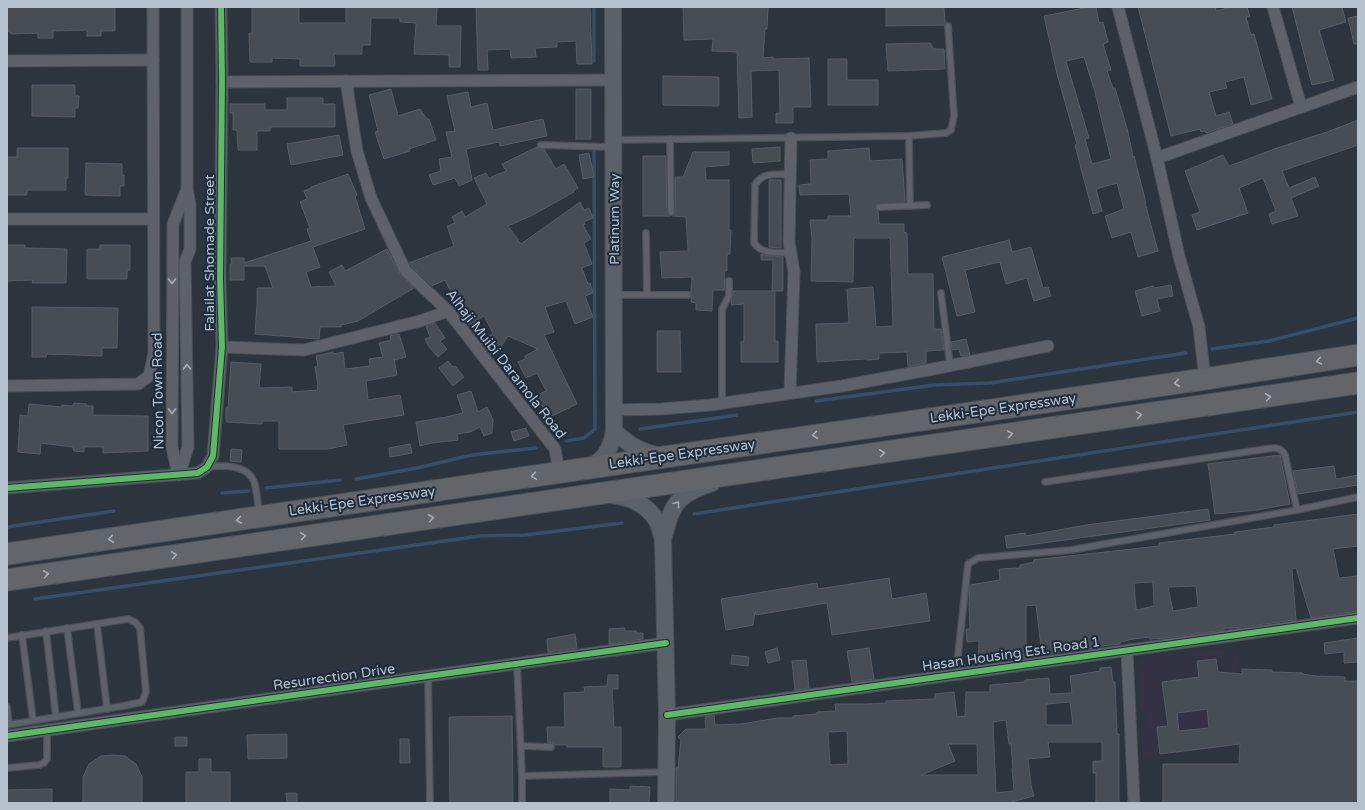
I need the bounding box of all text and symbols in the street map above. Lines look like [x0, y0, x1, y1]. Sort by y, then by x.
street label: Platinum Way [606, 173, 623, 265]
street label: Falailat Shomade Street [201, 174, 218, 332]
one-way arrow [168, 278, 176, 284]
street label: Alhaji Muibi Daramola Road [442, 286, 570, 442]
street label: Nicon Town Road [148, 332, 168, 450]
one-way arrow [1316, 356, 1323, 365]
one-way arrow [182, 364, 191, 370]
one-way arrow [1174, 378, 1180, 387]
street label: Lekki-Epe Expressway [929, 389, 1078, 427]
one-way arrow [1265, 393, 1271, 402]
one-way arrow [168, 408, 176, 414]
one-way arrow [1136, 412, 1142, 420]
one-way arrow [812, 430, 818, 439]
one-way arrow [1007, 430, 1013, 439]
street label: Lekki-Epe Expressway [608, 435, 757, 473]
one-way arrow [879, 449, 885, 458]
one-way arrow [531, 471, 537, 480]
street label: Lekki-Epe Expressway [288, 482, 437, 520]
one-way arrow [672, 501, 679, 508]
one-way arrow [428, 514, 435, 523]
one-way arrow [236, 515, 242, 524]
one-way arrow [300, 532, 306, 541]
one-way arrow [107, 534, 114, 543]
one-way arrow [171, 551, 177, 560]
one-way arrow [43, 570, 49, 579]
street label: Hasan Housing Est. Road 1 [921, 633, 1101, 675]
street label: Resurrection Drive [272, 660, 396, 694]

